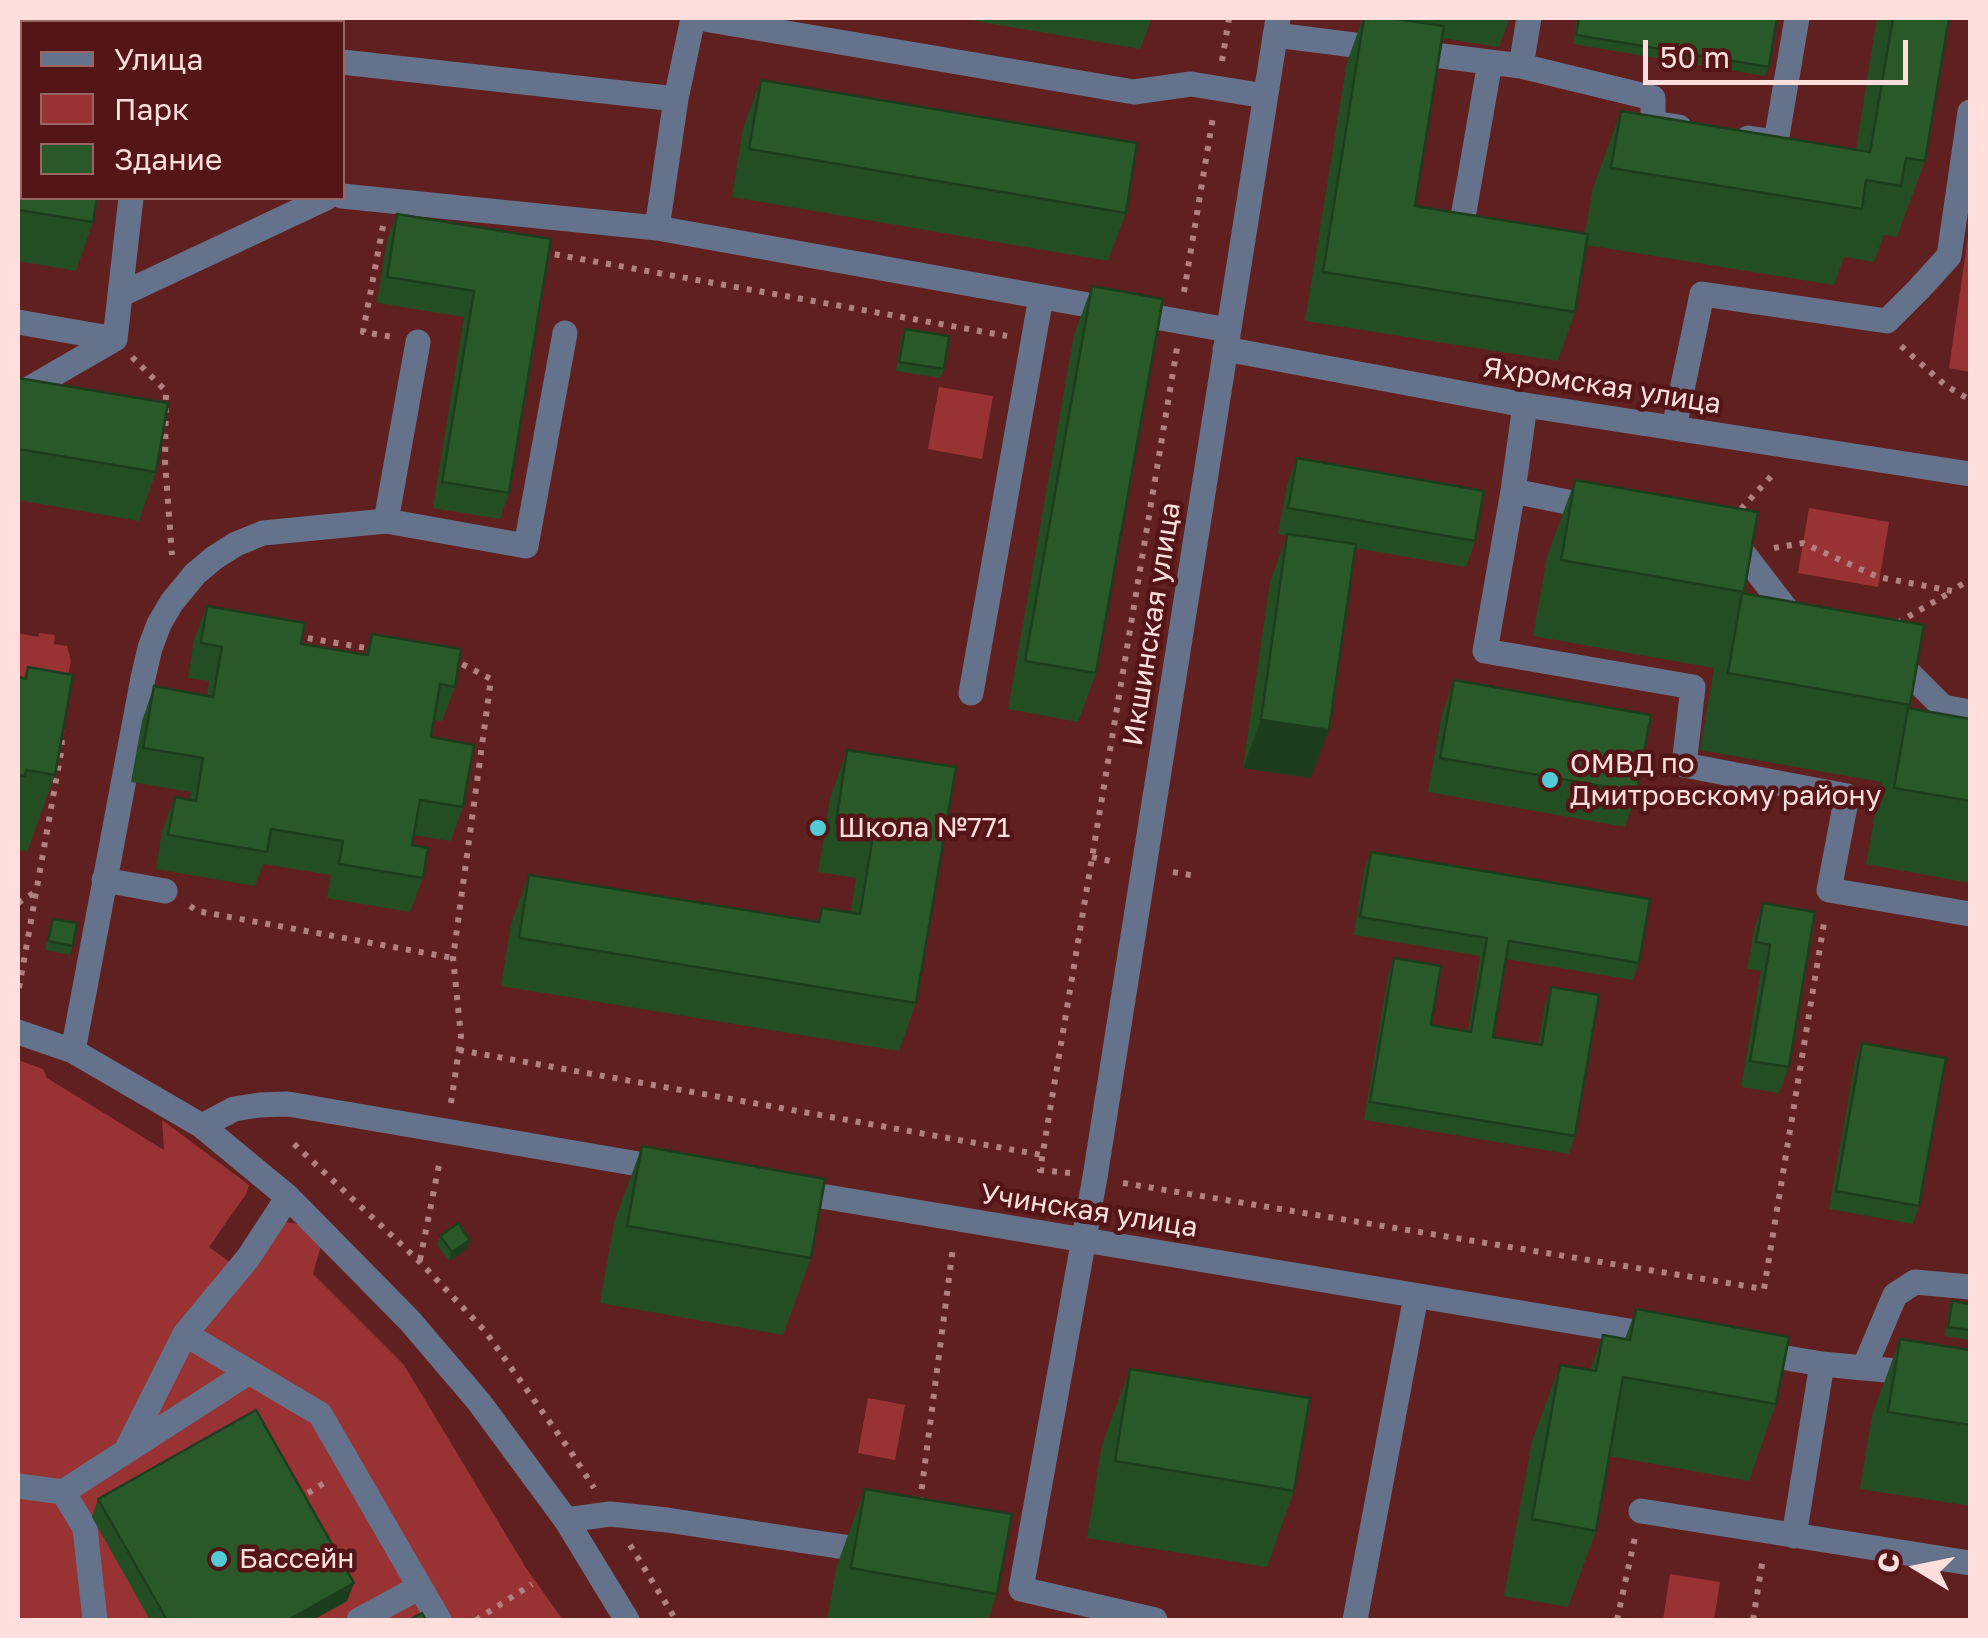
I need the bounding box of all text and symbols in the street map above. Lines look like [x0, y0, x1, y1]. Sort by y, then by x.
legend [20, 20, 345, 200]
scale bar [1648, 20, 1913, 82]
text: 50 m [1660, 39, 1730, 75]
text: Улица [114, 41, 203, 77]
text: Парк [114, 91, 189, 127]
text: Здание [114, 141, 222, 177]
street label: Яхромская улица [1481, 351, 1723, 421]
street label: Икшинская улица [1116, 500, 1188, 748]
place label: ОМВД по Дмитровскому району [1570, 747, 1881, 813]
marker: ОМВД по Дмитровскому району [1539, 769, 1561, 791]
place label: Школа №771 [838, 811, 1010, 845]
marker: Школа №771 [807, 817, 829, 839]
street label: Учинская улица [978, 1177, 1200, 1245]
north arrow [1868, 1518, 1968, 1618]
place label: Бассейн [239, 1542, 354, 1576]
marker: Бассейн [208, 1548, 230, 1570]
text: С [1870, 1550, 1906, 1575]

